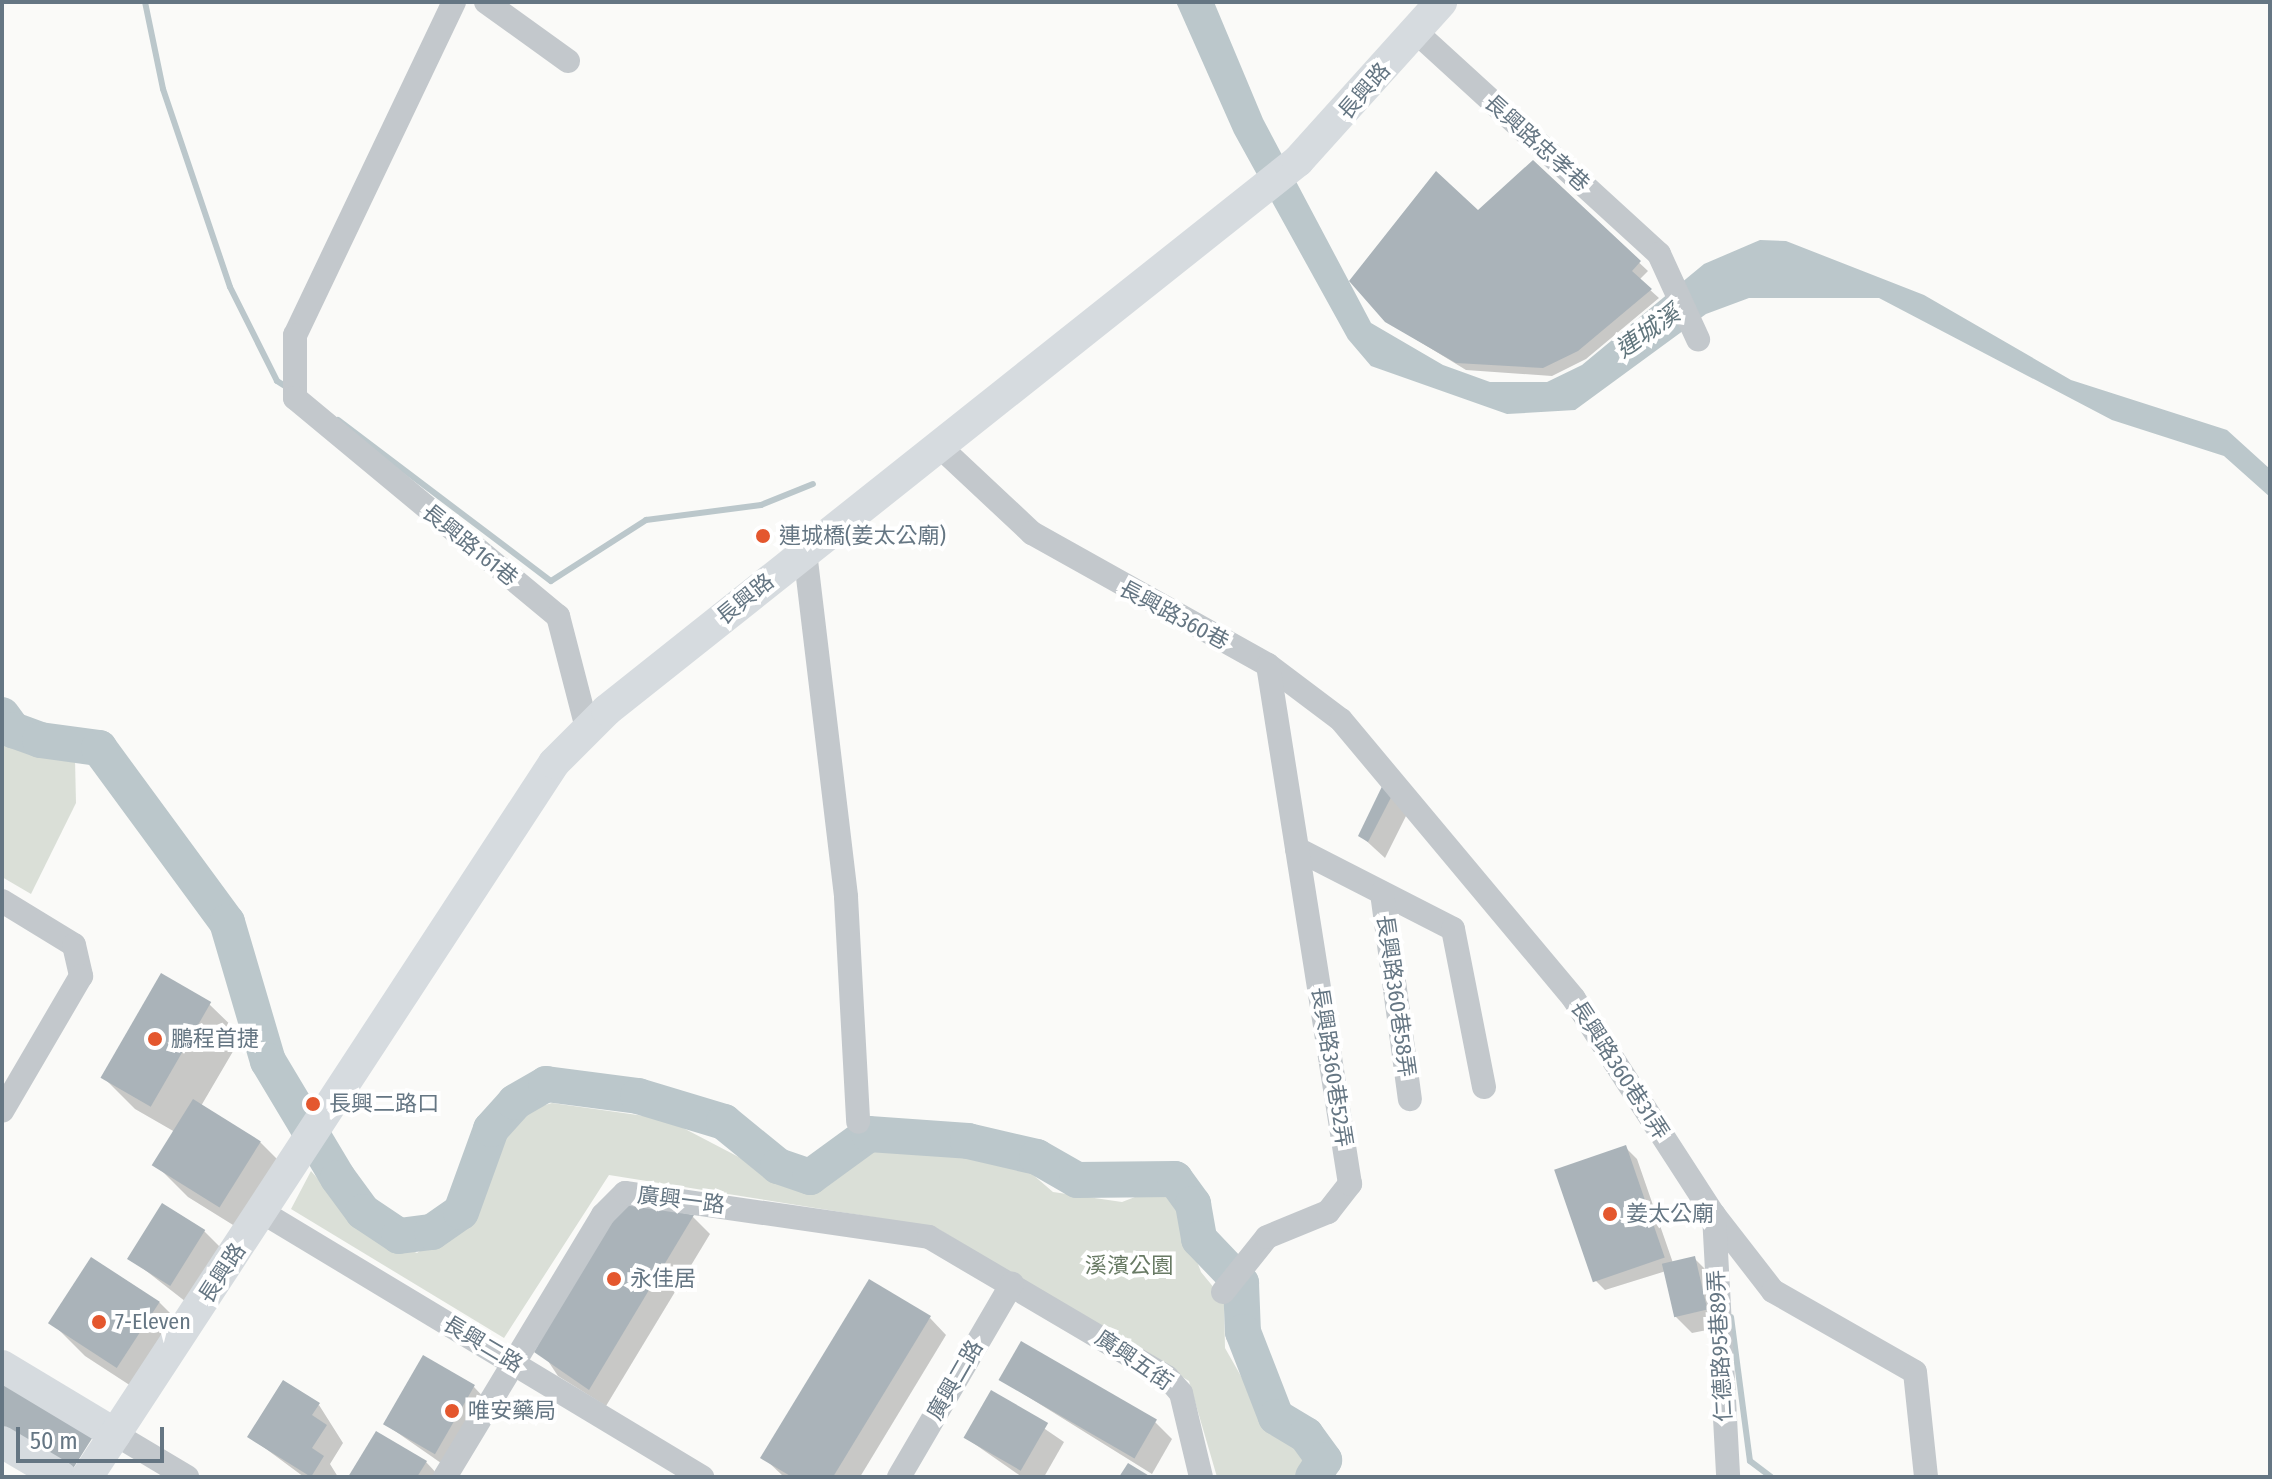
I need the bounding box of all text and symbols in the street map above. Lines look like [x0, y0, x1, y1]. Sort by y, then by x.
street label: 長興路 [1332, 57, 1396, 125]
street label: 長興路忠孝巷 [1479, 89, 1595, 197]
water label: 連城溪 [1610, 300, 1686, 364]
street label: 長興路161巷 [417, 499, 523, 591]
place label: 連城橋(姜太公廟) [779, 523, 946, 549]
marker: 連城橋(姜太公廟) [754, 527, 772, 545]
street label: 長興路 [711, 568, 779, 630]
street label: 長興路360巷 [1115, 575, 1233, 655]
street label: 長興路360巷58弄 [1372, 913, 1420, 1079]
street label: 長興路360巷52弄 [1306, 985, 1358, 1149]
street label: 長興路360巷31弄 [1565, 996, 1675, 1144]
place label: 鵬程首捷 [171, 1026, 259, 1052]
marker: 鵬程首捷 [146, 1030, 164, 1048]
place label: 長興二路口 [329, 1091, 439, 1117]
marker: 長興二路口 [304, 1095, 322, 1113]
street label: 廣興一路 [636, 1182, 726, 1218]
place label: 姜太公廟 [1626, 1201, 1714, 1227]
marker: 姜太公廟 [1601, 1205, 1619, 1223]
street label: 長興路 [193, 1238, 251, 1308]
park label: 溪濱公園 [1085, 1253, 1173, 1279]
place label: 永佳居 [630, 1266, 696, 1292]
street label: 仁德路95巷89弄 [1703, 1269, 1737, 1423]
marker: 永佳居 [605, 1270, 623, 1288]
place label: 7-Eleven [115, 1309, 191, 1335]
street label: 長興二路 [438, 1310, 528, 1378]
marker: 7-Eleven [90, 1313, 108, 1331]
street label: 廣興五街 [1090, 1324, 1178, 1396]
street label: 廣興二路 [922, 1335, 988, 1425]
place label: 唯安藥局 [468, 1398, 556, 1424]
marker: 唯安藥局 [443, 1402, 461, 1420]
scale bar [20, 1411, 168, 1461]
text: 50 m [30, 1427, 78, 1455]

